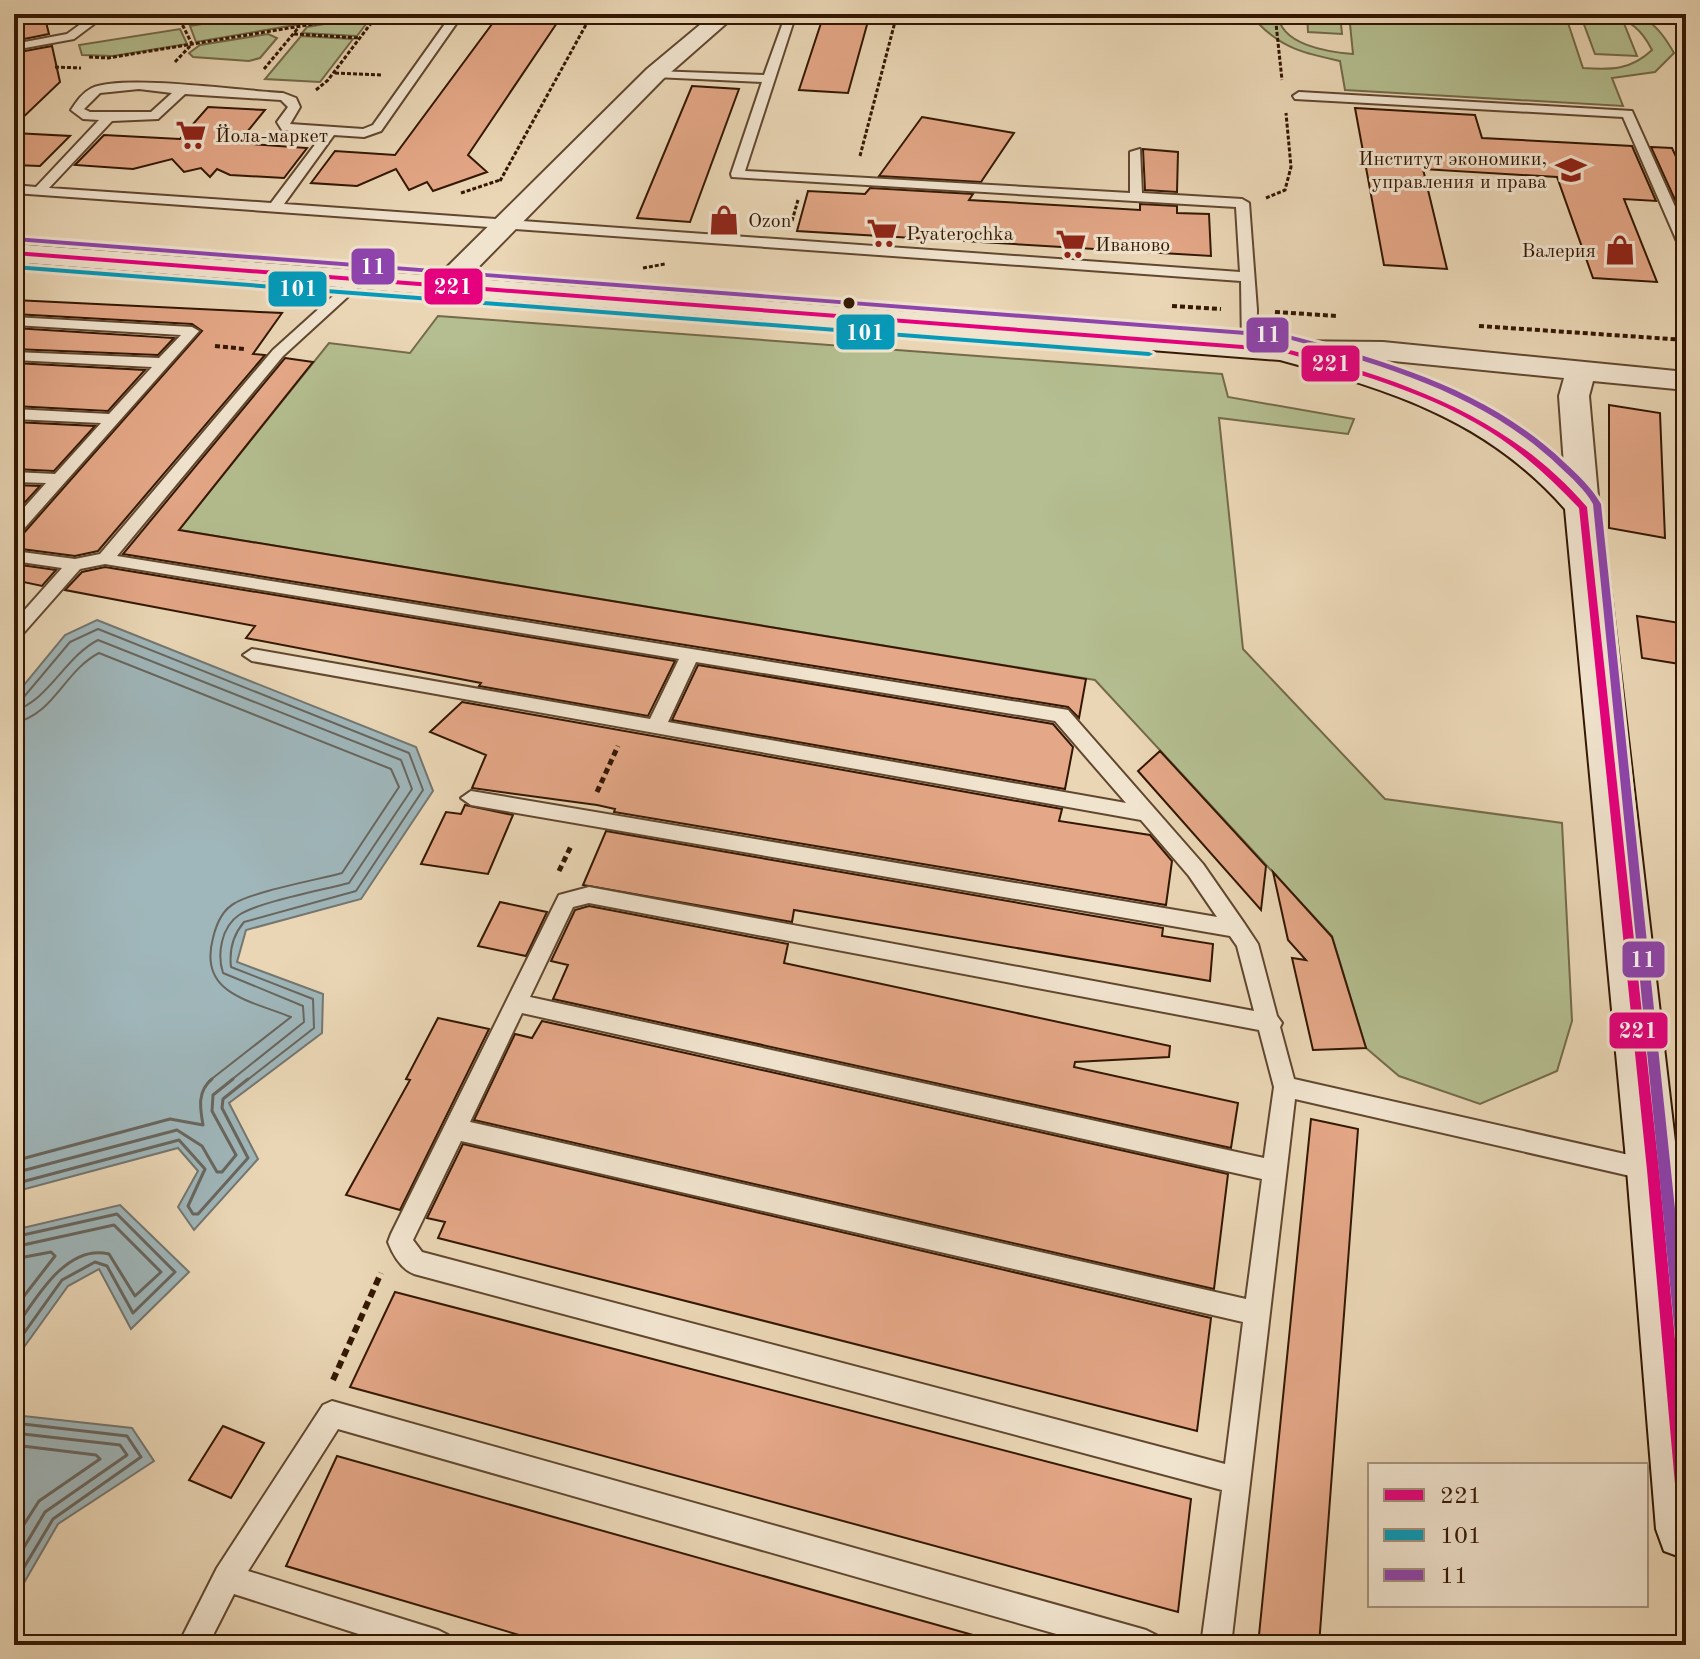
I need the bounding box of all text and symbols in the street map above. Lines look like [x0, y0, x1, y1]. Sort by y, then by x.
supermarket icon: Йола-маркет [174, 118, 208, 152]
place label: Йола-маркет [215, 124, 328, 147]
place label: Институт экономики, управления и права [1358, 150, 1547, 193]
school or university icon: Институт экономики, управления и права [1554, 153, 1588, 187]
shop icon: Ozon [707, 203, 741, 237]
place label: Ozon [748, 212, 792, 232]
supermarket icon: Pyaterochka [865, 216, 899, 250]
place label: Pyaterochka [906, 225, 1014, 245]
supermarket icon: Иваново [1054, 227, 1088, 261]
shop icon: Валерия [1603, 233, 1637, 267]
place label: Иваново [1095, 236, 1170, 256]
place label: Валерия [1522, 242, 1596, 262]
line badge: 11 [350, 247, 396, 286]
text: 11 [360, 257, 386, 279]
line badge: 221 [423, 267, 484, 306]
line badge: 101 [267, 270, 328, 308]
text: 221 [434, 277, 472, 299]
text: 101 [279, 279, 317, 301]
unlabelled marker [841, 295, 857, 311]
line badge: 101 [835, 313, 896, 351]
line badge: 11 [1245, 316, 1290, 354]
text: 101 [846, 323, 884, 345]
text: 11 [1255, 325, 1281, 347]
line badge: 221 [1300, 344, 1361, 383]
text: 221 [1312, 354, 1350, 376]
line badge: 11 [1621, 940, 1666, 979]
text: 11 [1630, 950, 1656, 972]
line badge: 221 [1608, 1011, 1669, 1050]
text: 221 [1619, 1021, 1657, 1043]
legend [1368, 1463, 1648, 1607]
text: 221 [1440, 1485, 1482, 1509]
text: 101 [1440, 1525, 1482, 1549]
text: 11 [1440, 1565, 1468, 1589]

